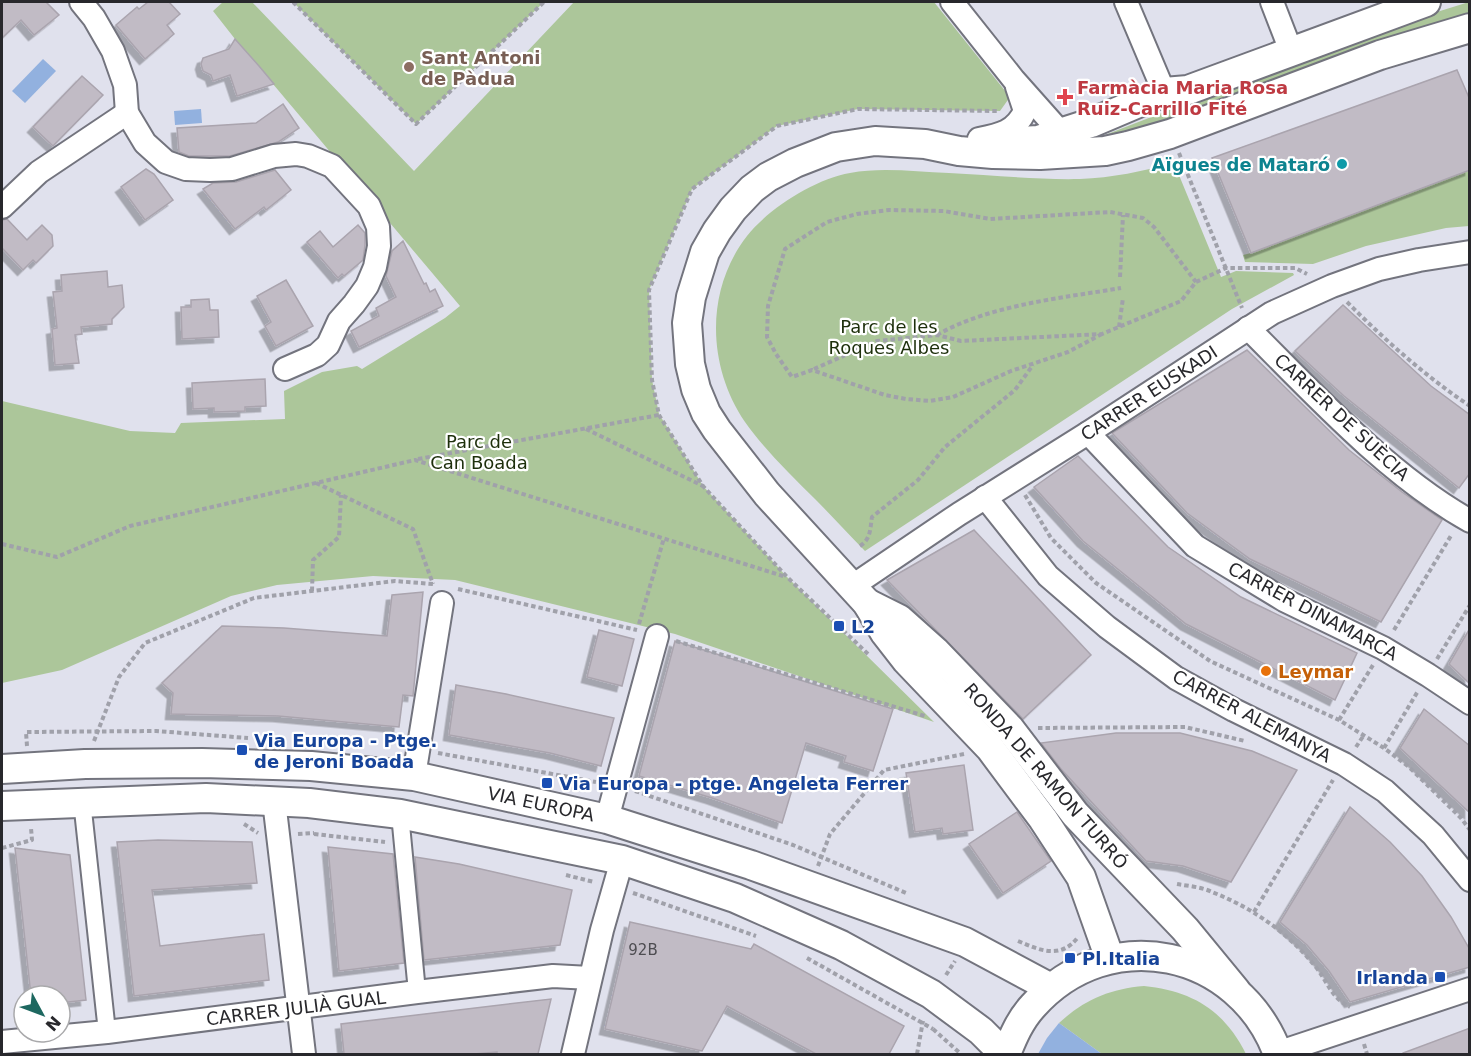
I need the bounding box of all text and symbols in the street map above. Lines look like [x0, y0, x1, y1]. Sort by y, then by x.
place label: Sant Antoni de Pàdua [421, 47, 541, 89]
marker: Sant Antoni de Pàdua [402, 60, 416, 74]
place label: Farmàcia Maria Rosa Ruiz-Carrillo Fité [1077, 77, 1288, 119]
marker: Farmàcia Maria Rosa Ruiz-Carrillo Fité [1058, 90, 1072, 104]
place label: Aïgues de Mataró [1152, 154, 1330, 175]
marker: Aïgues de Mataró [1335, 157, 1349, 171]
park label: Parc de les Roques Albes [829, 316, 949, 358]
street label: CARRER EUSKADI [1077, 341, 1221, 445]
street label: CARRER DE SUÈCIA [1270, 349, 1414, 485]
park label: Parc de Can Boada [430, 431, 528, 473]
street label: CARRER DINAMARCA [1225, 557, 1402, 665]
place label: L2 [851, 616, 875, 637]
marker: L2 [832, 619, 846, 633]
place label: Leymar [1278, 661, 1353, 682]
marker: Leymar [1259, 664, 1273, 678]
street label: CARRER ALEMANYA [1169, 665, 1335, 767]
street label: RONDA DE RAMON TURRÓ [960, 679, 1132, 873]
place label: Via Europa - Ptge. de Jeroni Boada [254, 730, 437, 772]
marker: Via Europa - Ptge. de Jeroni Boada [235, 743, 249, 757]
place label: Via Europa - ptge. Angeleta Ferrer [559, 773, 908, 794]
marker: Via Europa - ptge. Angeleta Ferrer [540, 776, 554, 790]
street label: VIA EUROPA [486, 782, 597, 826]
house number: 92B [628, 941, 658, 959]
place label: Pl.Italia [1082, 948, 1160, 969]
marker: Pl.Italia [1063, 951, 1077, 965]
place label: Irlanda [1356, 967, 1428, 988]
marker: Irlanda [1433, 970, 1447, 984]
north arrow [12, 984, 72, 1044]
street label: CARRER JULIÀ GUAL [205, 987, 387, 1029]
text: N [41, 1012, 65, 1035]

